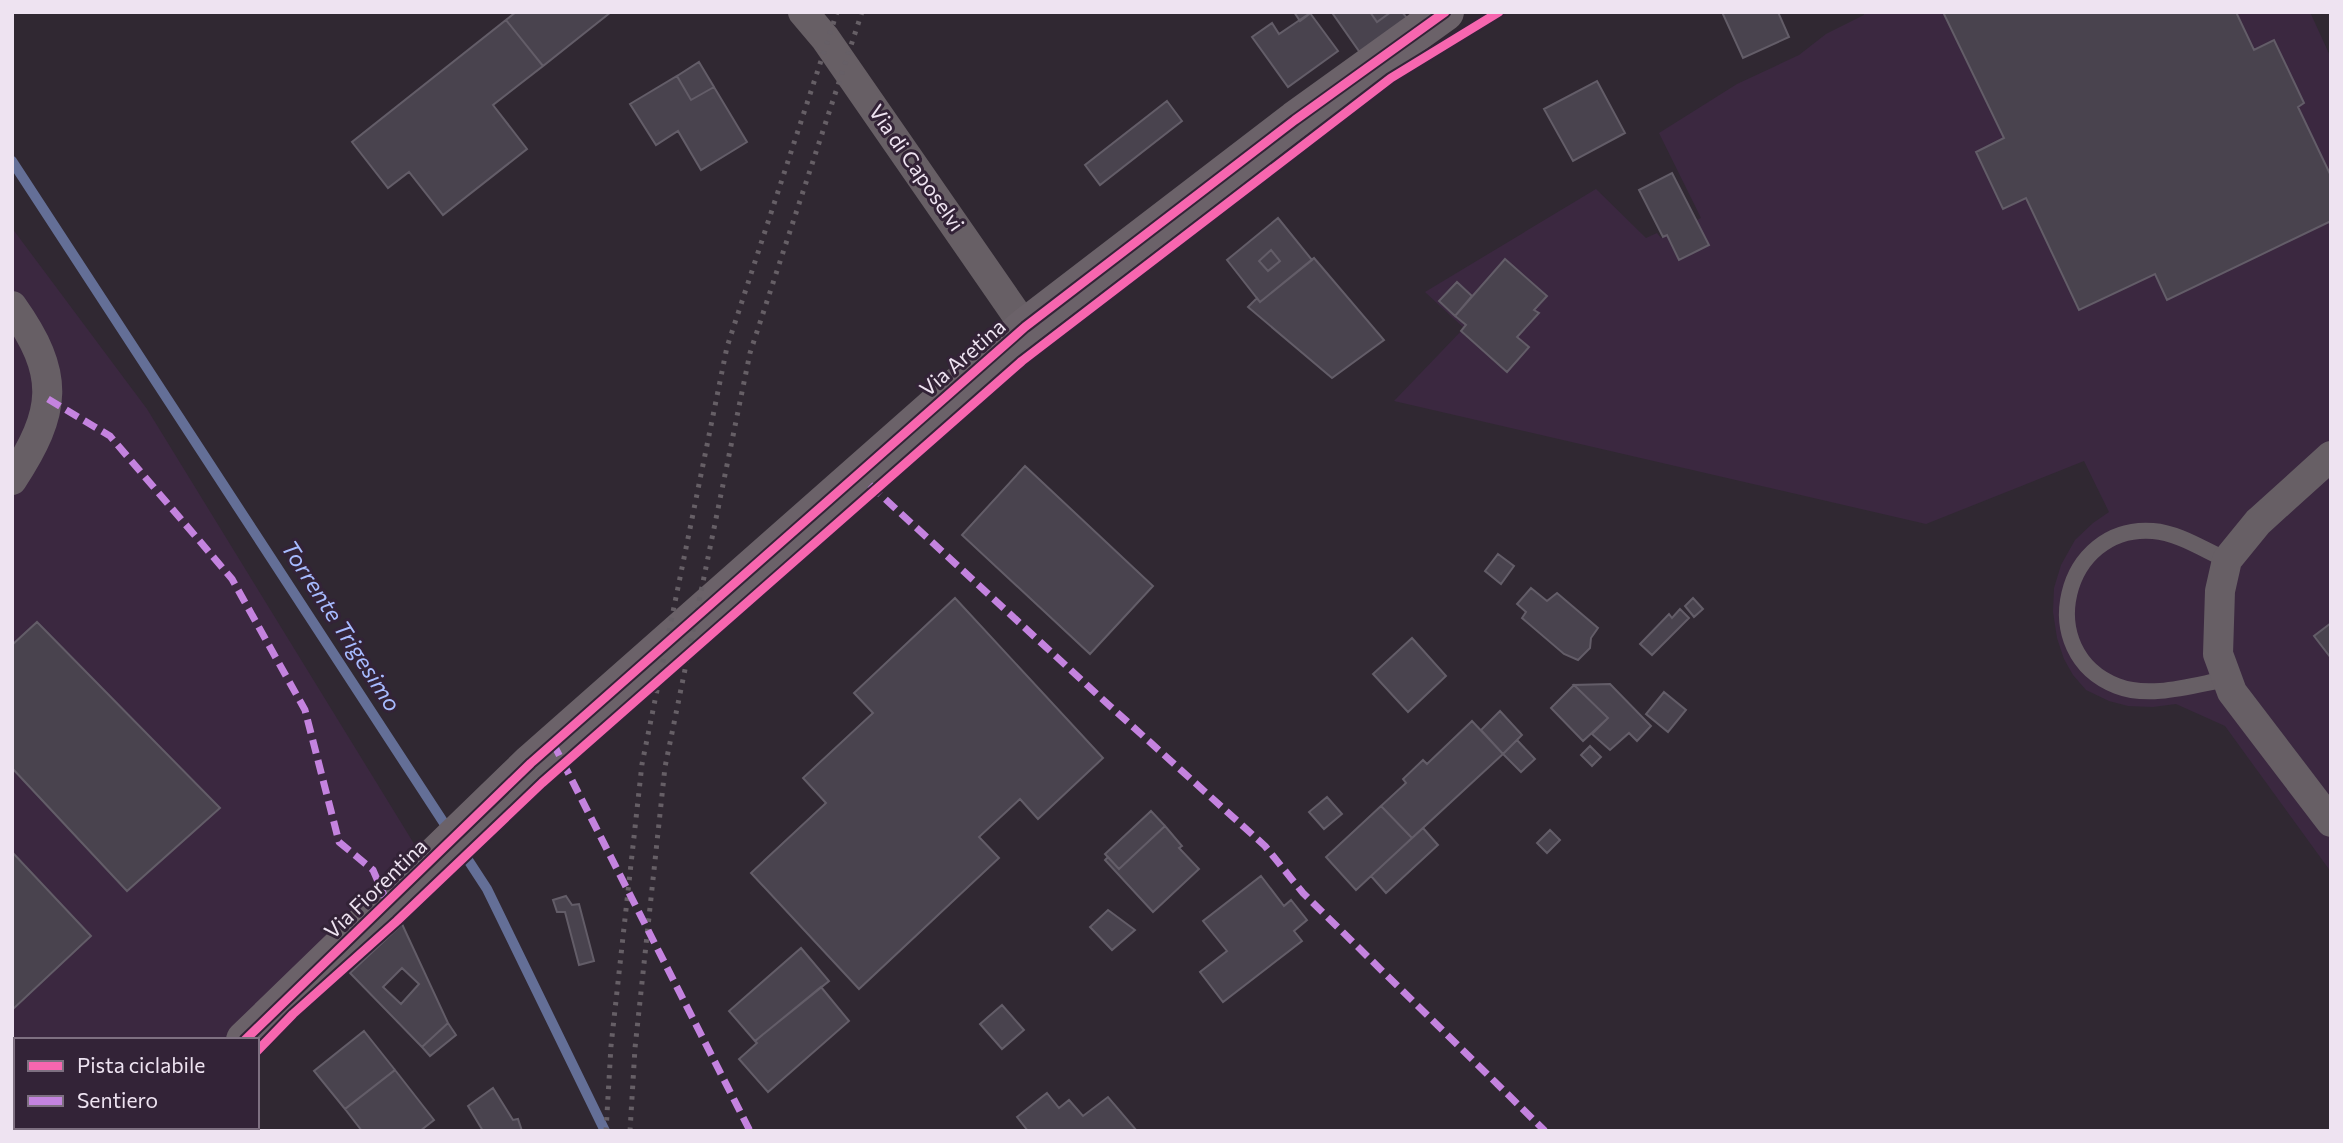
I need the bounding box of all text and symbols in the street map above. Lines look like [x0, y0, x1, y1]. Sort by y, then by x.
street label: Via di Caposelvi [864, 99, 970, 235]
street label: Via Aretina [914, 313, 1010, 401]
water label: Torrente Trigesimo [276, 535, 408, 716]
street label: Via Fiorentina [318, 833, 431, 943]
legend [14, 1038, 259, 1129]
text: Pista ciclabile [77, 1052, 205, 1077]
text: Sentiero [77, 1087, 158, 1112]

